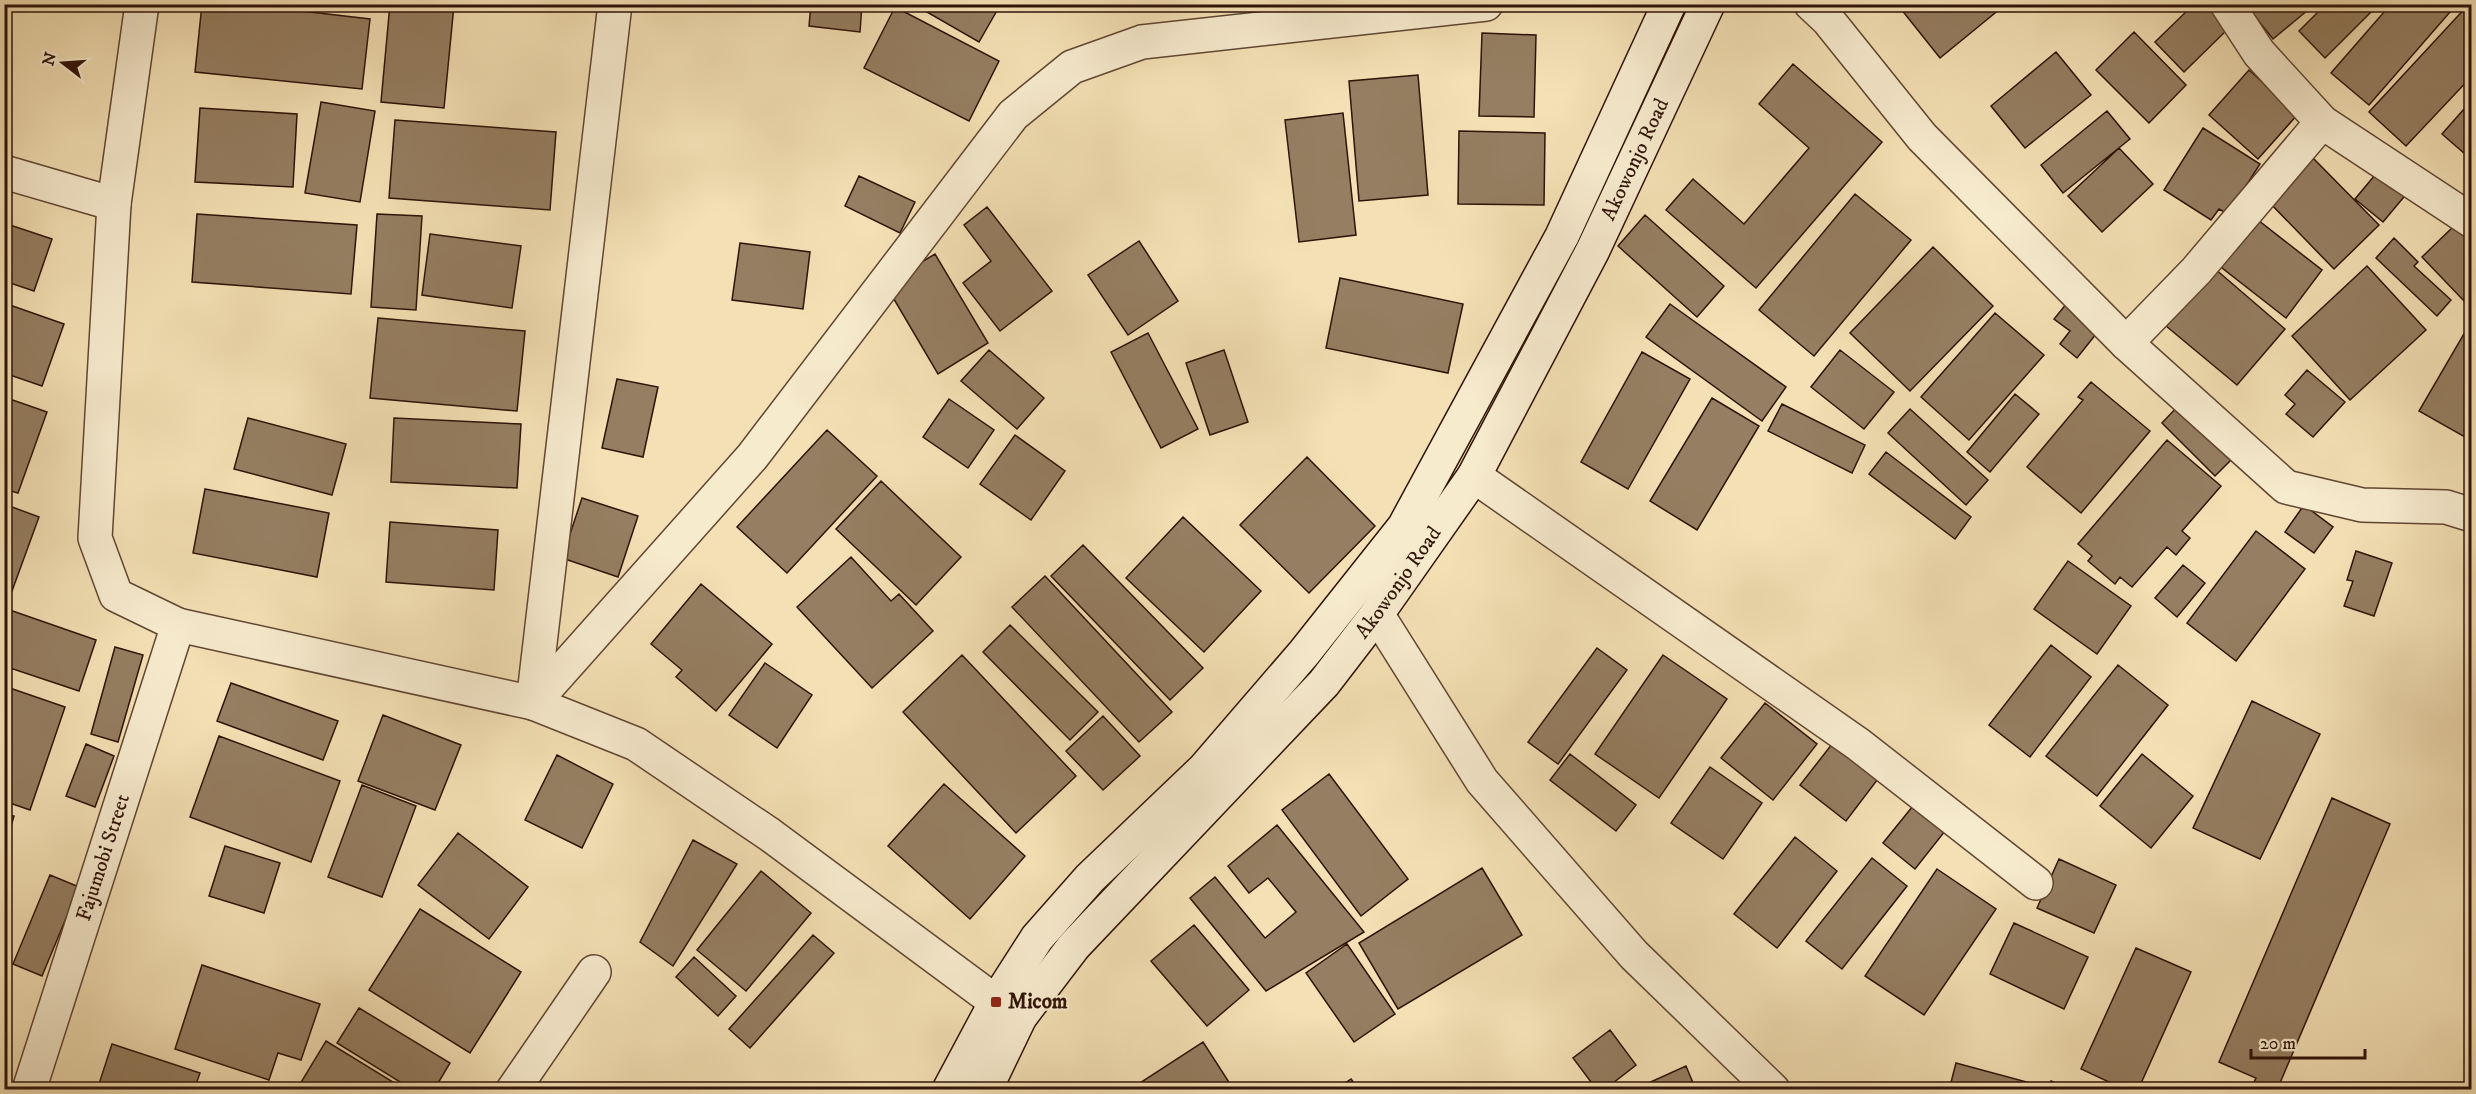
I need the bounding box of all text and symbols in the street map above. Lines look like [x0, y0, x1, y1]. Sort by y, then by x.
north arrow [33, 33, 93, 93]
text: N [38, 50, 61, 68]
street label: Akowonjo Road [1596, 94, 1675, 225]
street label: Akowonjo Road [1350, 521, 1448, 644]
street label: Fajumobi Street [71, 791, 136, 924]
place label: Micom [1008, 989, 1068, 1015]
marker: Micom [989, 995, 1003, 1009]
scale bar [2251, 1022, 2365, 1060]
text: 20 m [2260, 1033, 2296, 1055]

